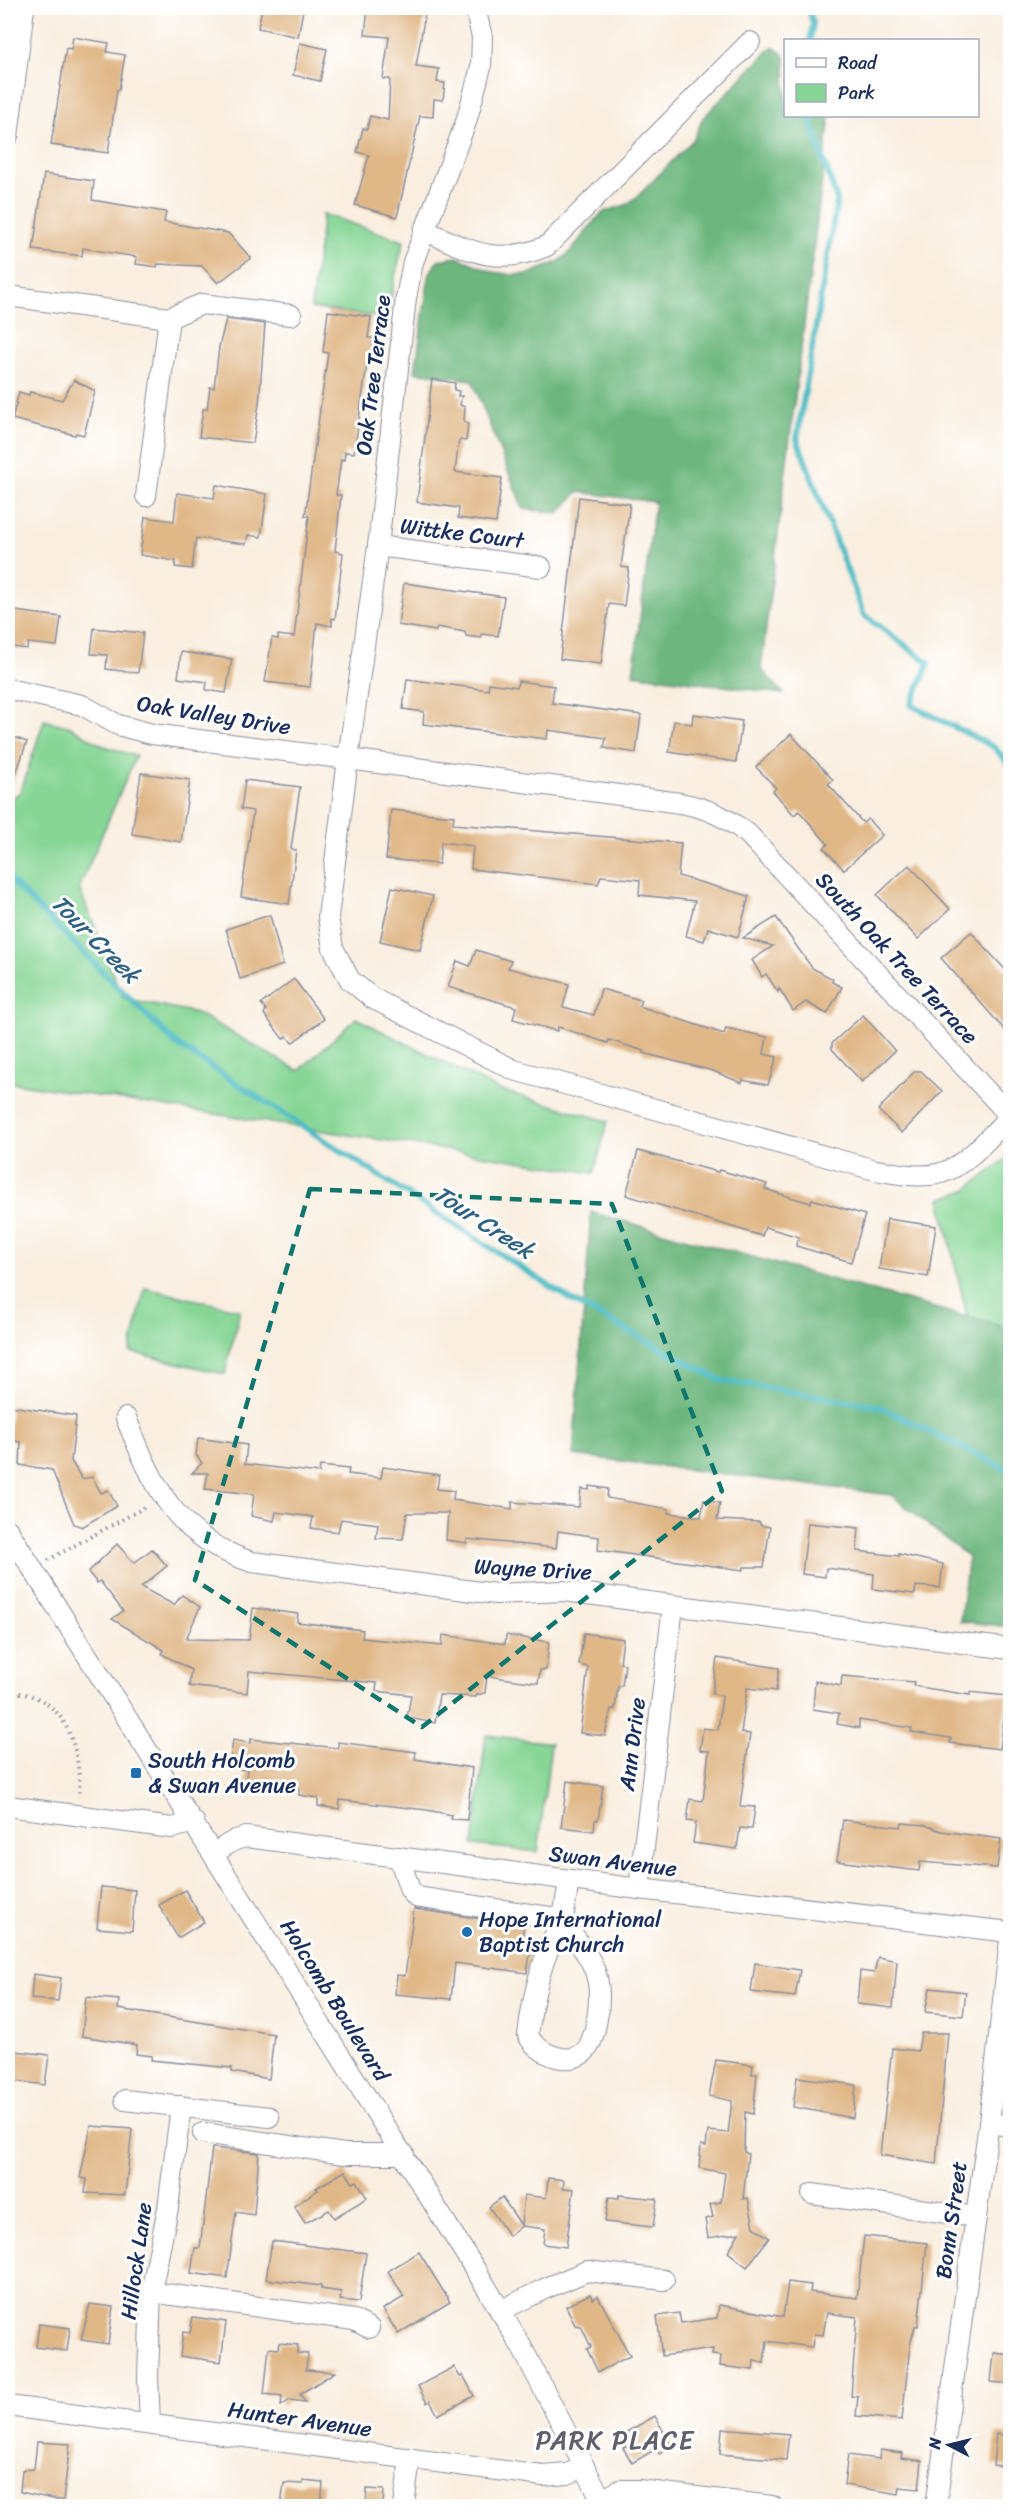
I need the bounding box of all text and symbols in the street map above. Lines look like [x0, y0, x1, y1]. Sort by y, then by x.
legend [784, 39, 979, 117]
text: Road [838, 47, 878, 79]
text: Park [838, 77, 875, 109]
street label: Oak Tree Terrace [344, 292, 402, 457]
street label: Wittke Court [398, 506, 527, 560]
street label: Oak Valley Drive [134, 684, 294, 746]
street label: South Oak Tree Terrace [806, 862, 988, 1054]
water label: Tour Creek [41, 884, 152, 995]
water label: Tour Creek [425, 1173, 544, 1271]
street label: Wayne Drive [473, 1546, 593, 1592]
street label: Ann Drive [607, 1695, 657, 1794]
place label: South Holcomb & Swan Avenue [148, 1741, 296, 1805]
marker: South Holcomb & Swan Avenue [129, 1766, 143, 1780]
street label: Swan Avenue [547, 1834, 679, 1888]
place label: Hope International Baptist Church [479, 1900, 662, 1964]
street label: Holcomb Boulevard [269, 1911, 402, 2090]
marker: Hope International Baptist Church [460, 1925, 474, 1939]
street label: Bonn Street [923, 2158, 979, 2281]
street label: Hillock Lane [108, 2200, 164, 2322]
street label: Hunter Avenue [225, 2390, 375, 2448]
north arrow [919, 2415, 979, 2475]
district label: PARK PLACE [535, 2417, 695, 2463]
text: N [919, 2435, 950, 2451]

